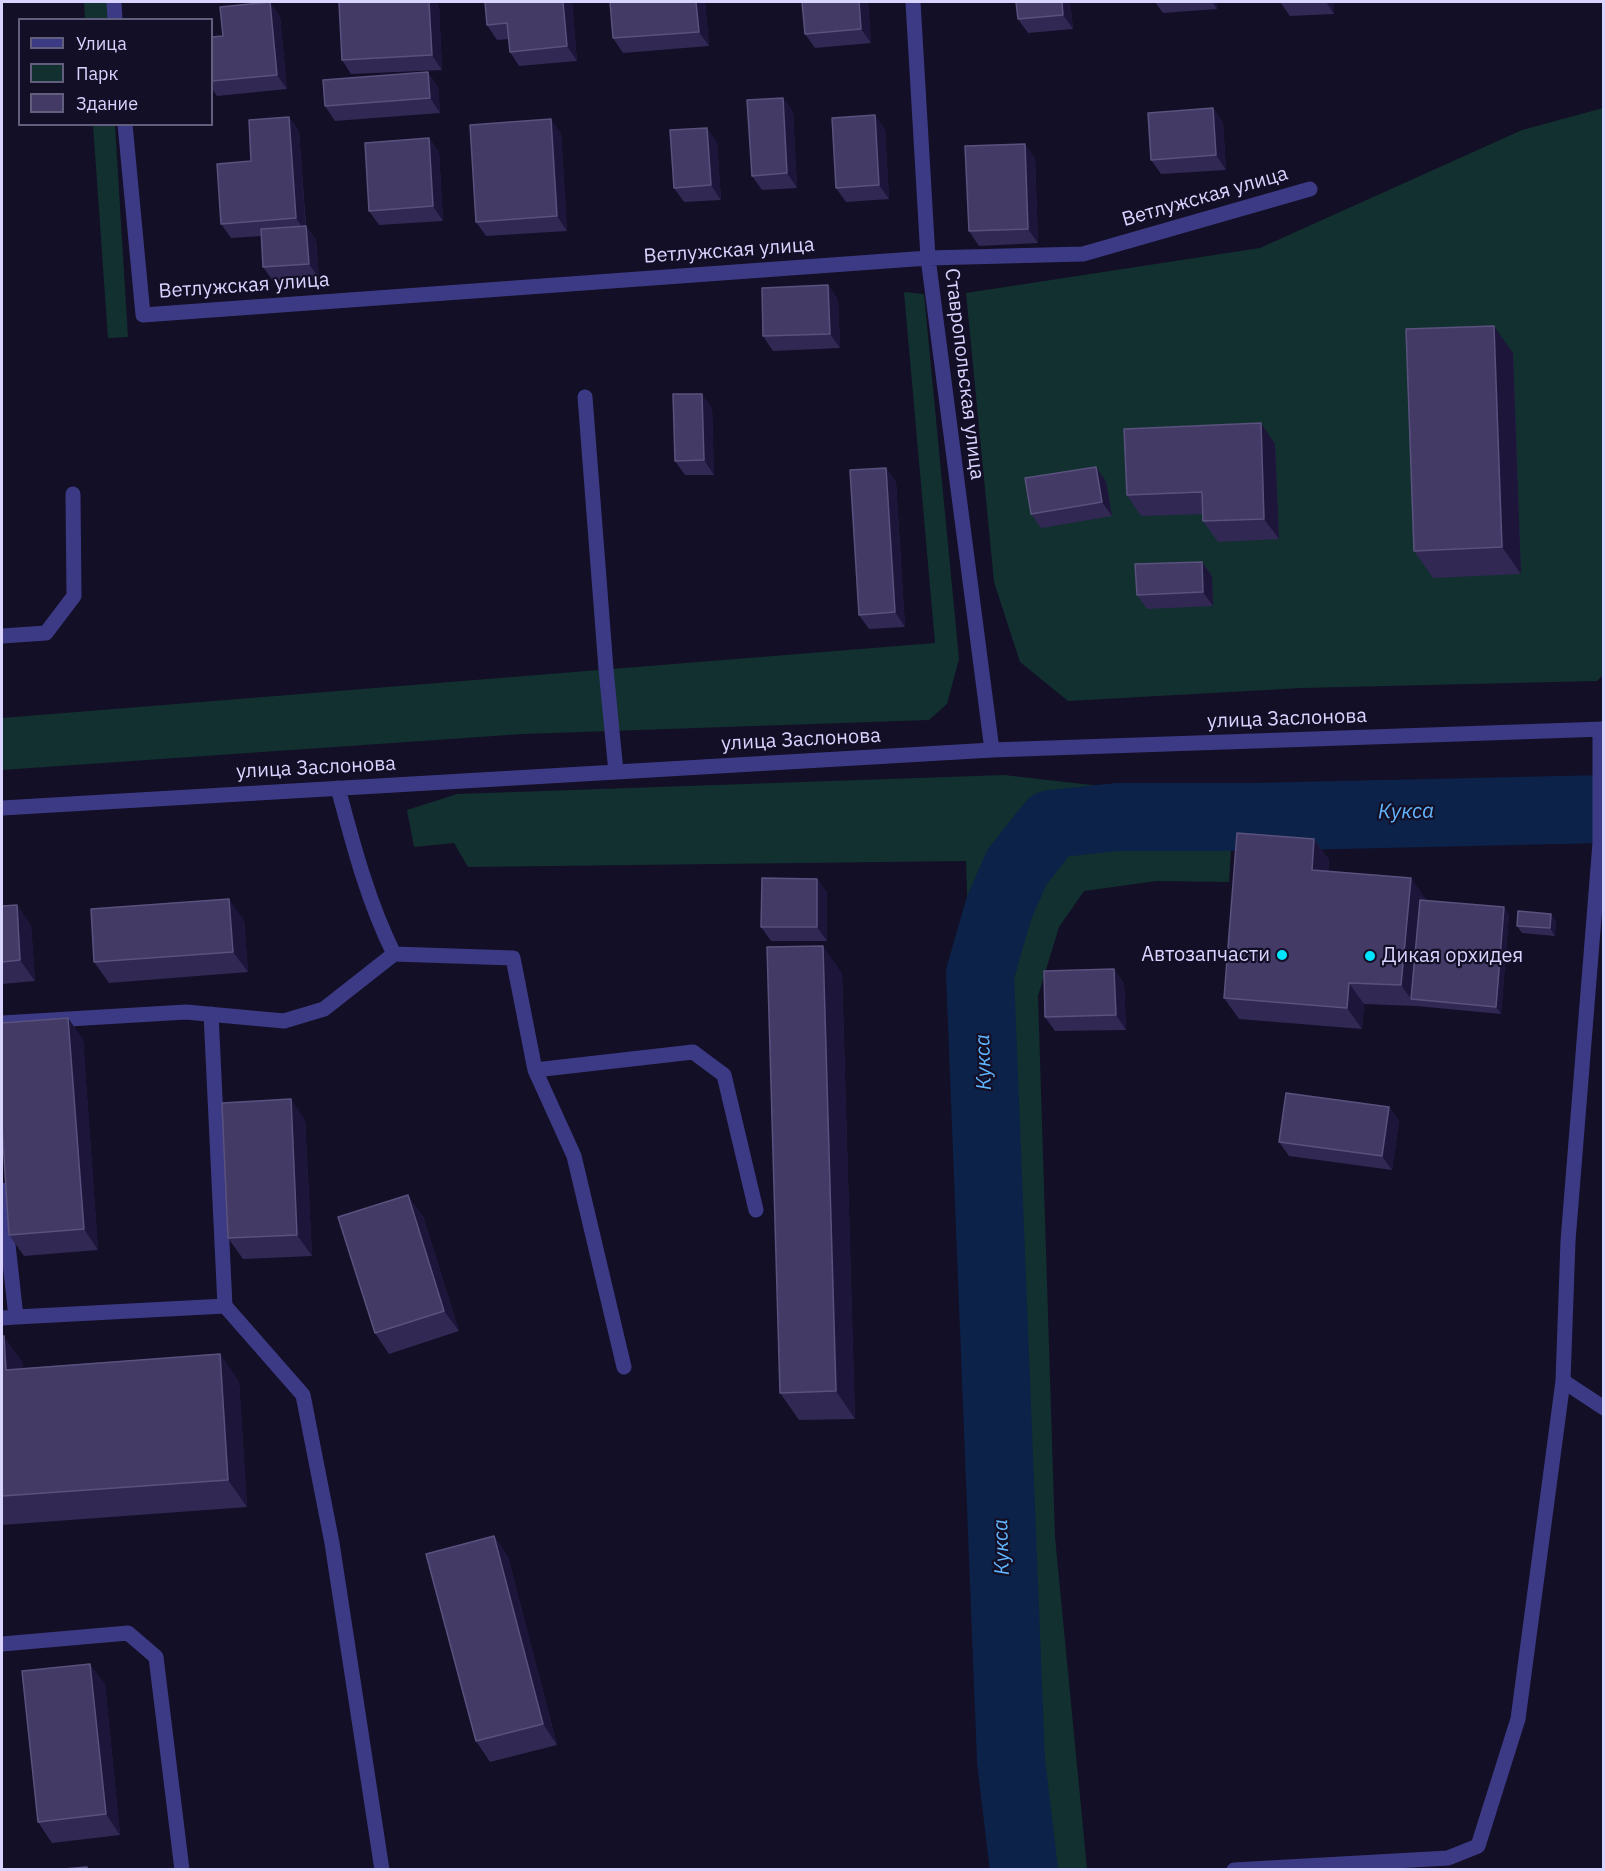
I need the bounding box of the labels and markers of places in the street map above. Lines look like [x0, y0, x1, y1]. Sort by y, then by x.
place label: Автозапчасти [1141, 943, 1270, 967]
place label: Дикая орхидея [1382, 944, 1523, 968]
marker: Автозапчасти [1275, 948, 1289, 962]
marker: Дикая орхидея [1363, 949, 1377, 963]

